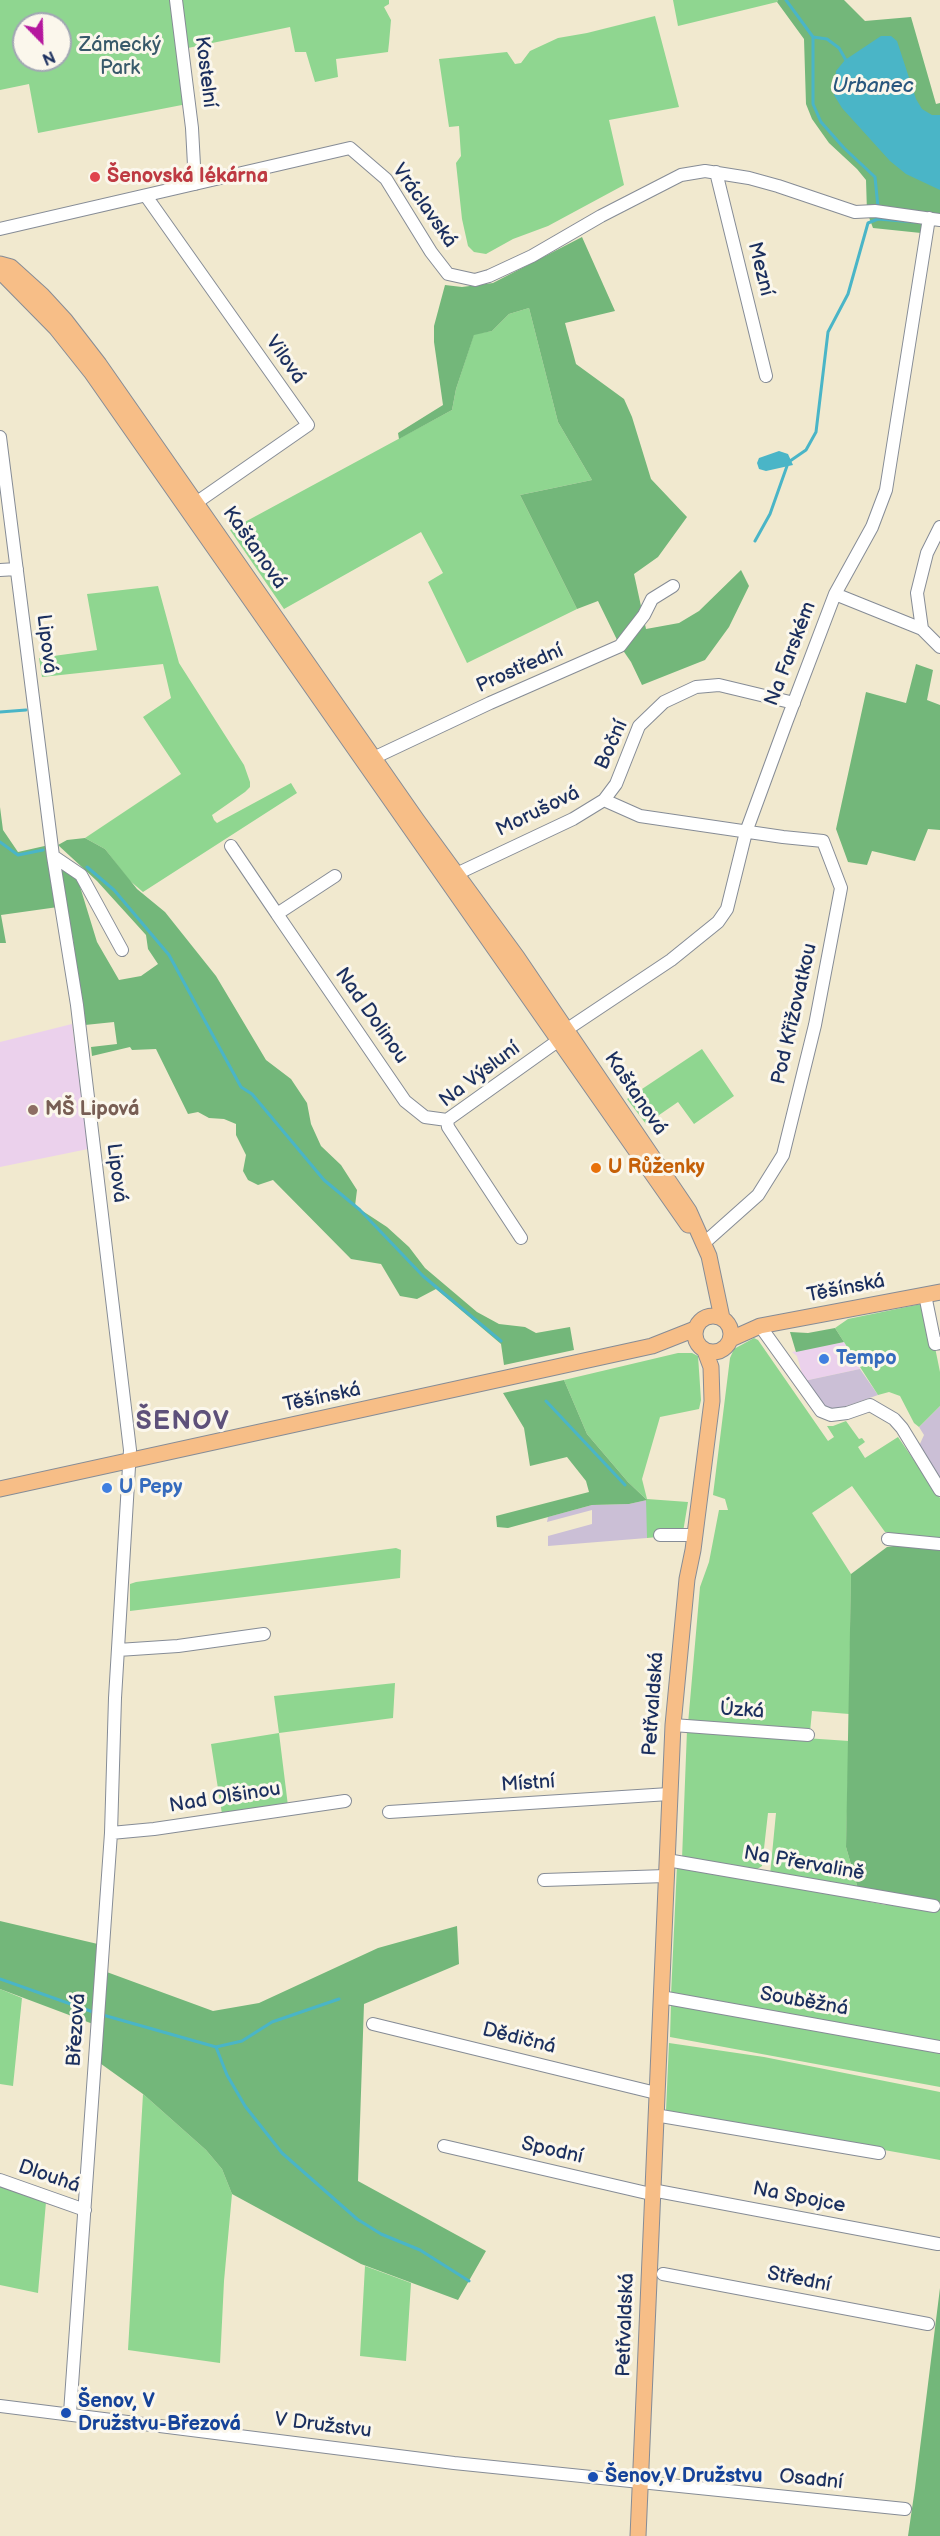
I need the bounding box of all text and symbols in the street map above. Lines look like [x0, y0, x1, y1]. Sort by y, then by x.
north arrow [12, 12, 72, 72]
park label: Zámecký Park [79, 34, 161, 81]
street label: Kostelní [189, 35, 221, 109]
text: N [39, 46, 58, 68]
water label: Urbanec [832, 74, 914, 100]
street label: Vráclavská [386, 159, 462, 253]
place label: Šenovská lékárna [107, 165, 268, 189]
marker: Šenovská lékárna [88, 170, 102, 184]
street label: Mezní [742, 240, 778, 298]
street label: Vilová [260, 331, 310, 389]
street label: Kaštanová [217, 502, 291, 594]
street label: Na Farském [760, 599, 822, 709]
street label: Lipová [30, 613, 62, 675]
street label: Prostřední [473, 639, 567, 699]
street label: Boční [590, 716, 634, 774]
street label: Morušová [492, 781, 584, 843]
street label: Pod Křižovatkou [767, 941, 823, 1087]
street label: Nad Dolinou [329, 963, 413, 1069]
street label: Na Výsluní [435, 1037, 525, 1113]
street label: Kaštanová [598, 1048, 672, 1140]
place label: MŠ Lipová [45, 1098, 139, 1122]
marker: MŠ Lipová [26, 1103, 40, 1117]
street label: Lipová [100, 1142, 132, 1204]
place label: U Růženky [608, 1156, 705, 1180]
marker: U Růženky [589, 1161, 603, 1175]
street label: Těšínská [805, 1270, 887, 1308]
place label: Tempo [836, 1347, 897, 1371]
marker: Tempo [817, 1352, 831, 1366]
street label: Těšínská [281, 1378, 363, 1418]
district label: ŠENOV [136, 1406, 230, 1438]
place label: U Pepy [119, 1476, 182, 1500]
marker: U Pepy [100, 1481, 114, 1495]
street label: Petřvaldská [638, 1651, 670, 1757]
street label: Úzká [719, 1697, 765, 1725]
street label: Místní [500, 1770, 556, 1798]
street label: Nad Olšinou [168, 1777, 282, 1819]
street label: Na Přervalině [742, 1842, 866, 1886]
street label: Souběžná [758, 1982, 850, 2022]
street label: Březová [62, 1993, 92, 2067]
street label: Dědičná [480, 2018, 558, 2060]
street label: Spodní [519, 2132, 585, 2170]
street label: Dlouhá [15, 2155, 83, 2199]
street label: Na Spojce [751, 2177, 847, 2219]
street label: Střední [765, 2262, 833, 2298]
street label: Petřvaldská [612, 2273, 640, 2377]
place label: Šenov, V Družstvu-Březová [78, 2390, 241, 2437]
marker: Šenov, V Družstvu-Březová [59, 2406, 73, 2420]
street label: V Družstvu [273, 2408, 373, 2444]
place label: Šenov,V Družstvu [605, 2465, 762, 2489]
street label: Osadní [778, 2465, 844, 2495]
marker: Šenov,V Družstvu [586, 2470, 600, 2484]

